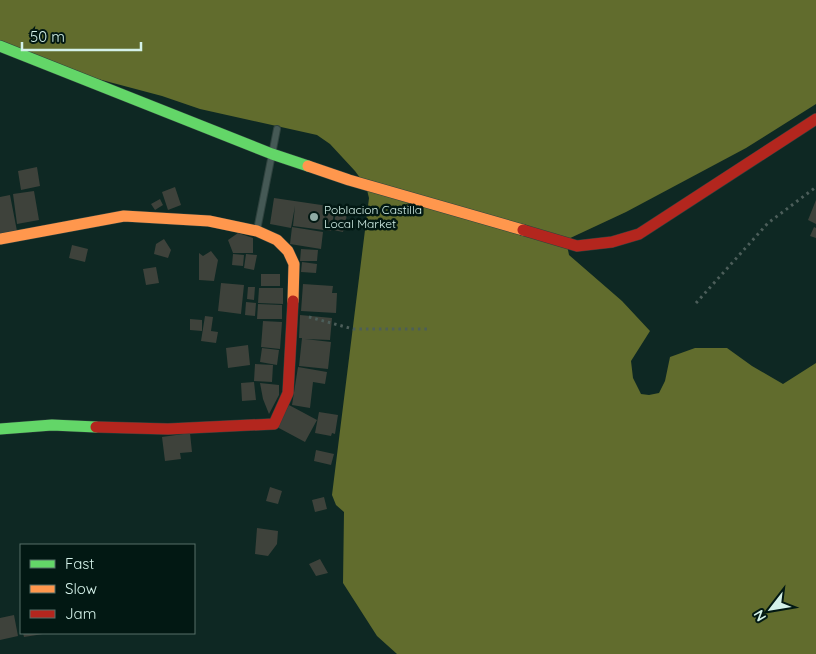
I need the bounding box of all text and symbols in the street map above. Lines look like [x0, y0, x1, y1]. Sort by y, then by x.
scale bar [22, 20, 141, 52]
text: 50 m [30, 27, 65, 46]
place label: Poblacion Castilla Local Market [324, 202, 422, 231]
marker: Poblacion Castilla Local Market [308, 211, 320, 223]
legend [20, 544, 195, 634]
text: Fast [65, 554, 94, 573]
text: Slow [65, 579, 97, 598]
north arrow [746, 584, 796, 634]
text: Jam [65, 604, 96, 623]
text: N [749, 607, 770, 625]

